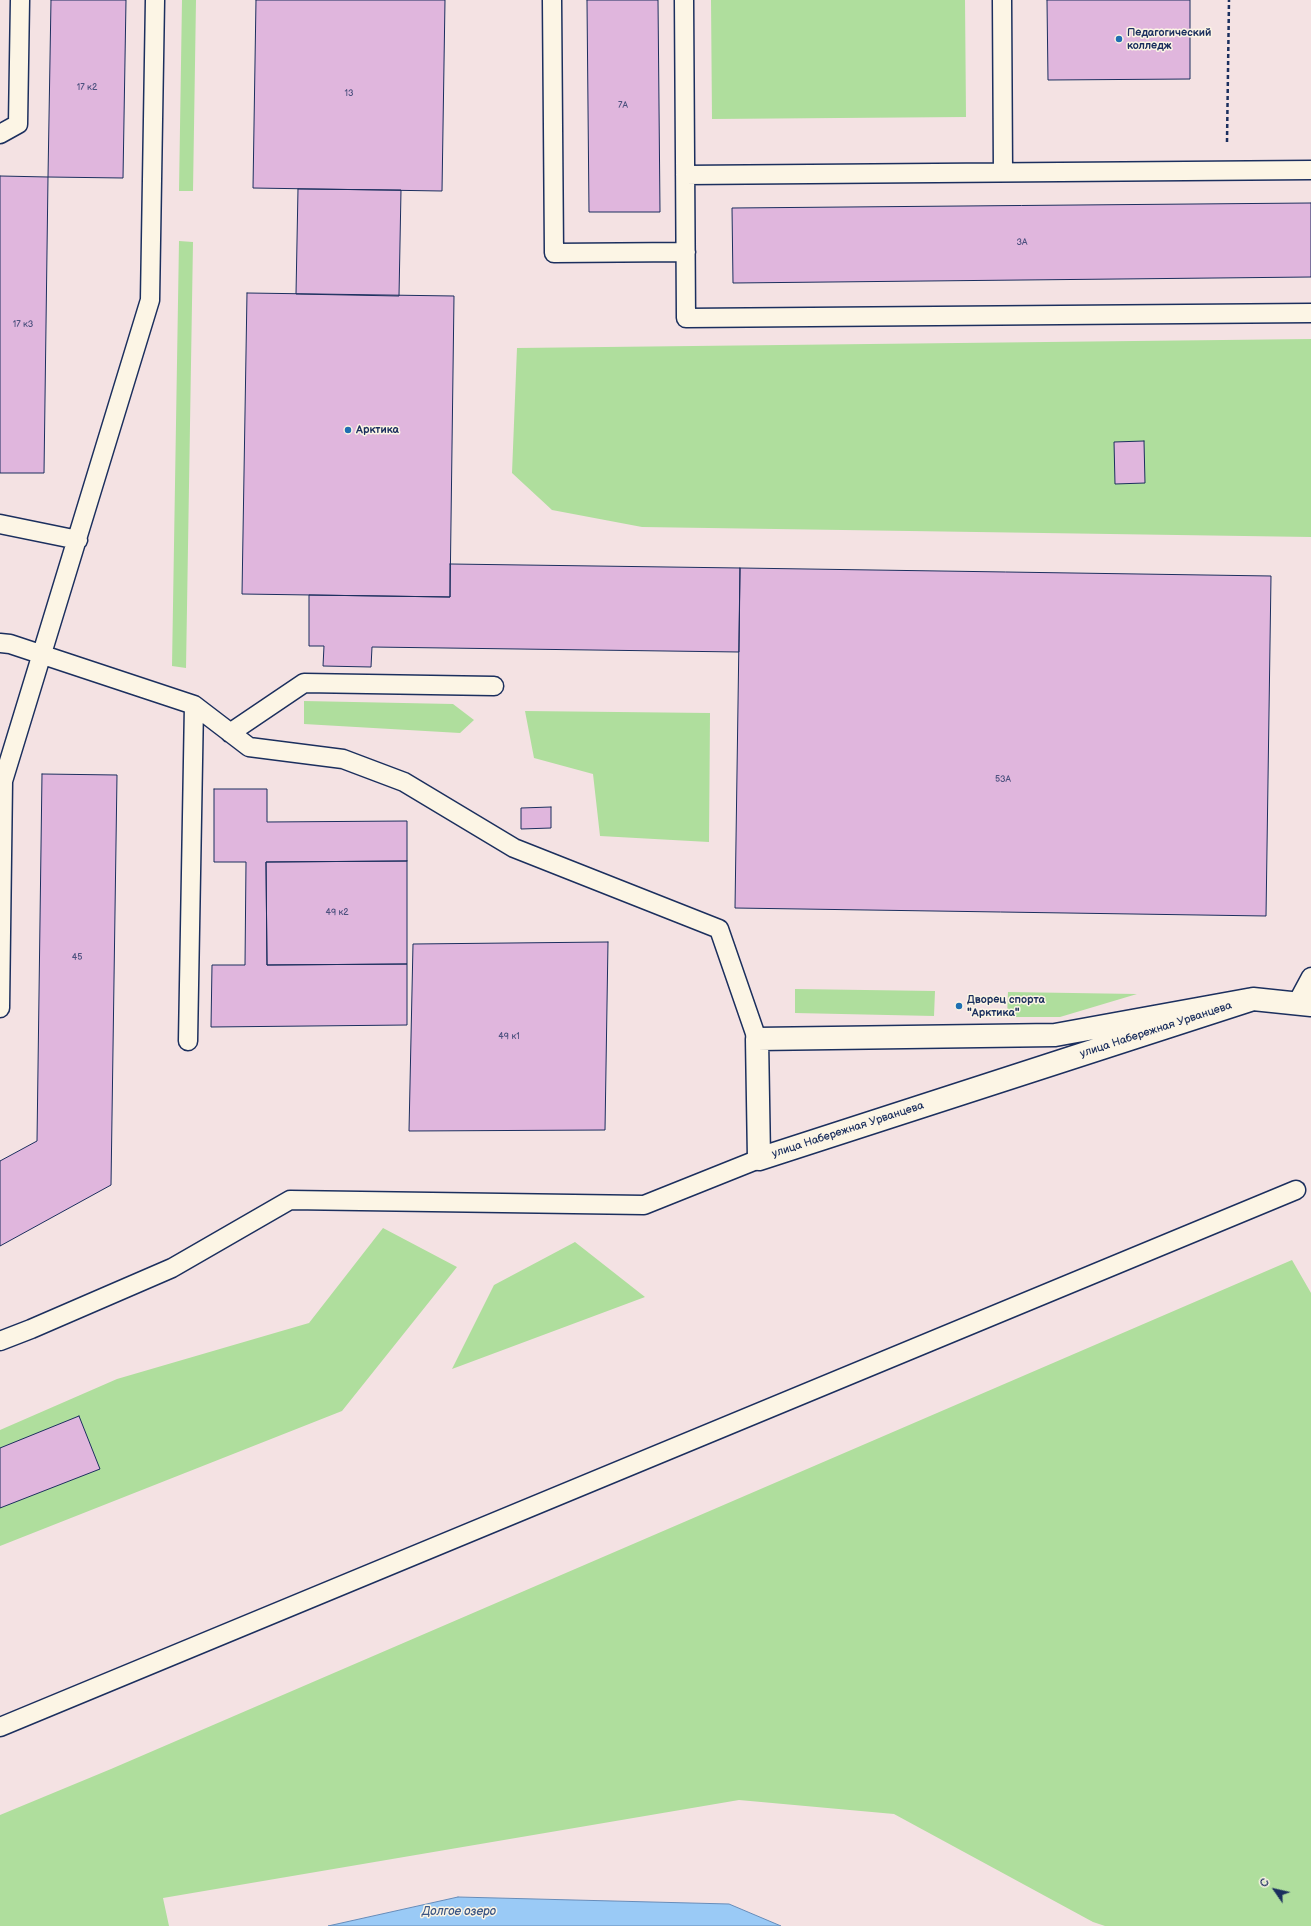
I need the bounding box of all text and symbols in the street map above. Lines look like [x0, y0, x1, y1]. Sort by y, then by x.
place label: Педагогический колледж [1127, 26, 1211, 52]
marker: Педагогический колледж [1114, 34, 1124, 44]
house number: 17 к2 [77, 83, 97, 93]
house number: 13 [344, 89, 354, 99]
house number: 7А [618, 101, 628, 111]
house number: 3А [1017, 238, 1027, 248]
house number: 17 к3 [13, 320, 33, 330]
place label: Арктика [356, 423, 399, 437]
marker: Арктика [343, 425, 353, 435]
house number: 53А [995, 775, 1011, 785]
house number: 49 к2 [325, 908, 349, 918]
house number: 45 [72, 953, 82, 963]
place label: Дворец спорта "Арктика" [967, 993, 1045, 1019]
street label: улица Набережная Урванцева [1078, 999, 1234, 1061]
marker: Дворец спорта "Арктика" [954, 1001, 964, 1011]
house number: 49 к1 [498, 1032, 520, 1042]
street label: улица Набережная Урванцева [770, 1099, 926, 1161]
north arrow [1255, 1870, 1295, 1910]
text: С [1257, 1876, 1272, 1890]
water label: Долгое озеро [422, 1905, 496, 1919]

